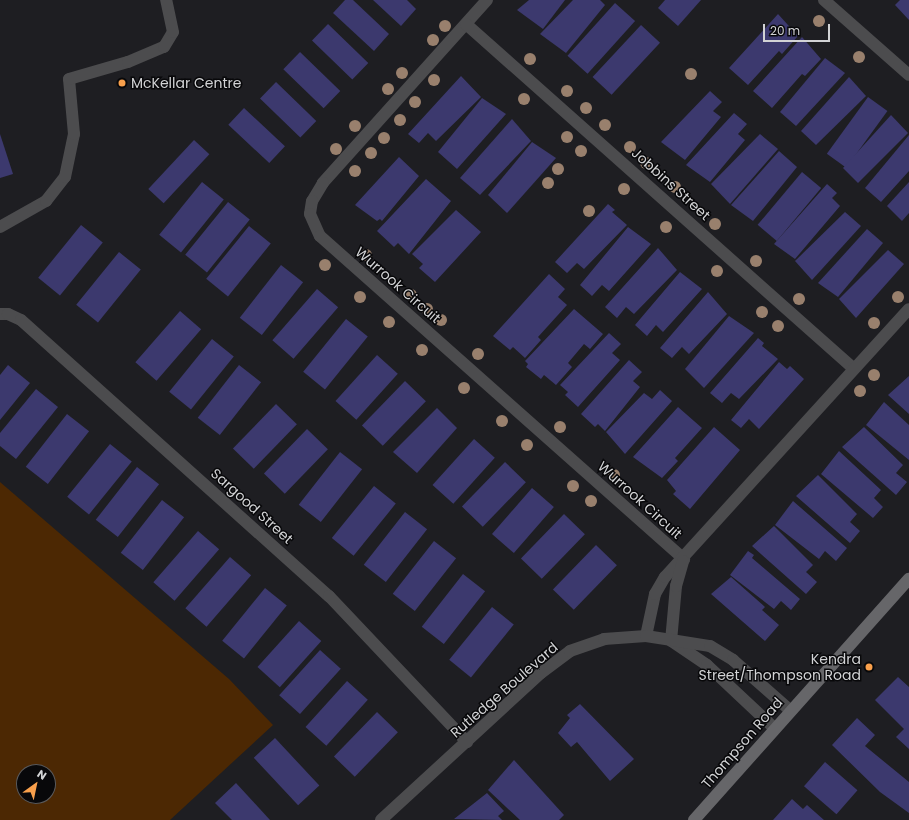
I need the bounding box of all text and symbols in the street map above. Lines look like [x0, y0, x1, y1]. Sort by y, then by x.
scale bar [765, 16, 832, 42]
text: 20 m [770, 22, 800, 39]
place label: McKellar Centre [131, 75, 241, 91]
marker: McKellar Centre [116, 77, 128, 89]
street label: Jobbins Street [628, 144, 714, 224]
street label: Wurrook Circuit [352, 243, 444, 327]
street label: Wurrook Circuit [594, 458, 686, 542]
street label: Sargood Street [208, 465, 296, 547]
street label: Rutledge Boulevard [447, 639, 561, 741]
place label: Kendra Street/Thompson Road [699, 651, 861, 684]
marker: Kendra Street/Thompson Road [864, 662, 874, 672]
street label: Thompson Road [698, 694, 786, 792]
north arrow [16, 764, 56, 804]
text: N [34, 766, 50, 784]

